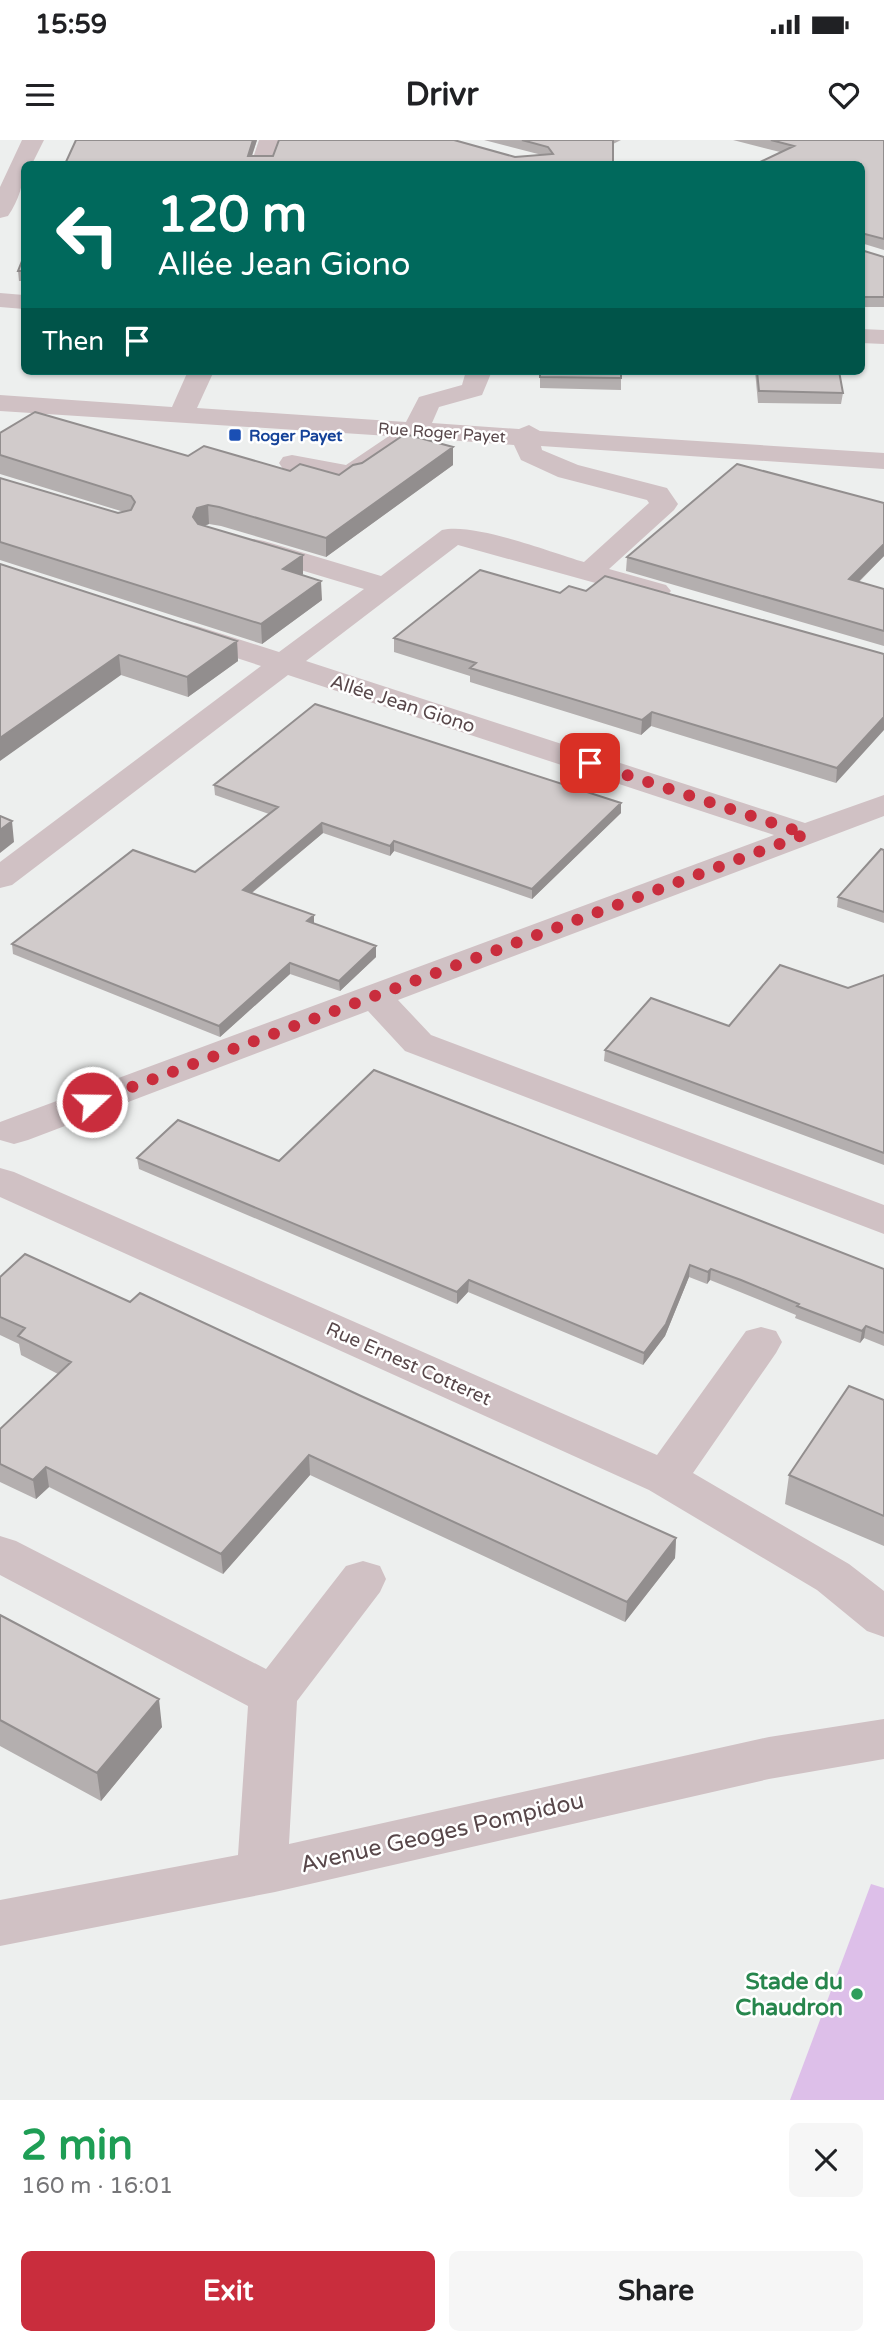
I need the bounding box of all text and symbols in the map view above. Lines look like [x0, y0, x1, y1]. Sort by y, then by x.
text: 15:59 [35, 9, 107, 40]
icon: menu [21, 76, 59, 114]
text: Drivr [405, 76, 479, 114]
icon: heart [825, 76, 863, 114]
text: 120 m [157, 186, 307, 245]
icon: left [42, 189, 133, 280]
text: Allée Jean Giono [157, 246, 411, 284]
icon: arrive [118, 322, 156, 360]
text: Then [42, 326, 104, 357]
street label: Rue Roger Payet [378, 419, 506, 447]
place label: Roger Payet [249, 426, 343, 446]
marker: Roger Payet [227, 427, 243, 443]
street label: Allée Jean Giono [328, 670, 478, 738]
pin [560, 733, 620, 793]
icon: arrive [571, 744, 609, 782]
position arrow [55, 1065, 129, 1139]
street label: Rue Ernest Cotteret [323, 1318, 494, 1410]
street label: Avenue Geoges Pompidou [298, 1787, 587, 1879]
place label: Stade du Chaudron [735, 1968, 843, 2022]
marker: Stade du Chaudron [849, 1986, 865, 2002]
text: 2 min [21, 2120, 133, 2171]
button: close [789, 2123, 863, 2197]
text: 160 m · 16:01 [21, 2172, 173, 2200]
button: Exit [21, 2251, 435, 2331]
button: Share [449, 2251, 863, 2331]

